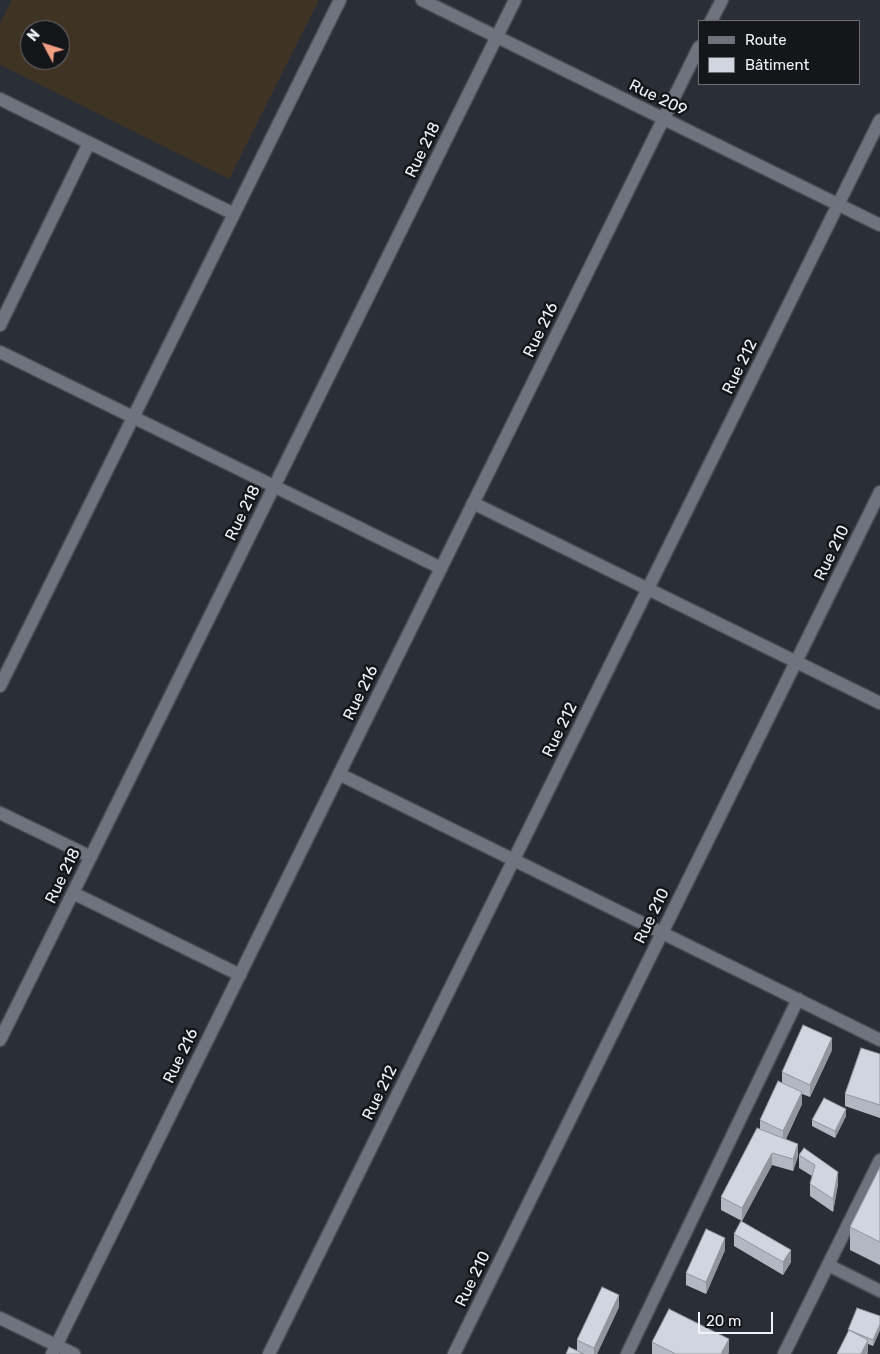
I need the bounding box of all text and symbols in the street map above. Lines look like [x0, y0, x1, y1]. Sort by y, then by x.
north arrow [20, 20, 70, 70]
legend [698, 20, 860, 85]
text: N [24, 26, 44, 45]
text: Route [745, 31, 787, 49]
text: Bâtiment [745, 56, 809, 74]
street label: Rue 209 [626, 76, 690, 120]
street label: Rue 218 [401, 119, 445, 181]
street label: Rue 216 [519, 299, 563, 361]
street label: Rue 212 [719, 336, 761, 398]
street label: Rue 218 [221, 482, 265, 544]
street label: Rue 210 [810, 522, 854, 584]
street label: Rue 216 [339, 662, 383, 724]
street label: Rue 212 [539, 699, 581, 761]
street label: Rue 218 [41, 845, 85, 907]
street label: Rue 210 [630, 885, 674, 947]
street label: Rue 216 [159, 1025, 203, 1087]
street label: Rue 212 [359, 1062, 401, 1124]
street label: Rue 210 [451, 1248, 495, 1310]
scale bar [700, 1302, 775, 1334]
text: 20 m [706, 1312, 741, 1330]

